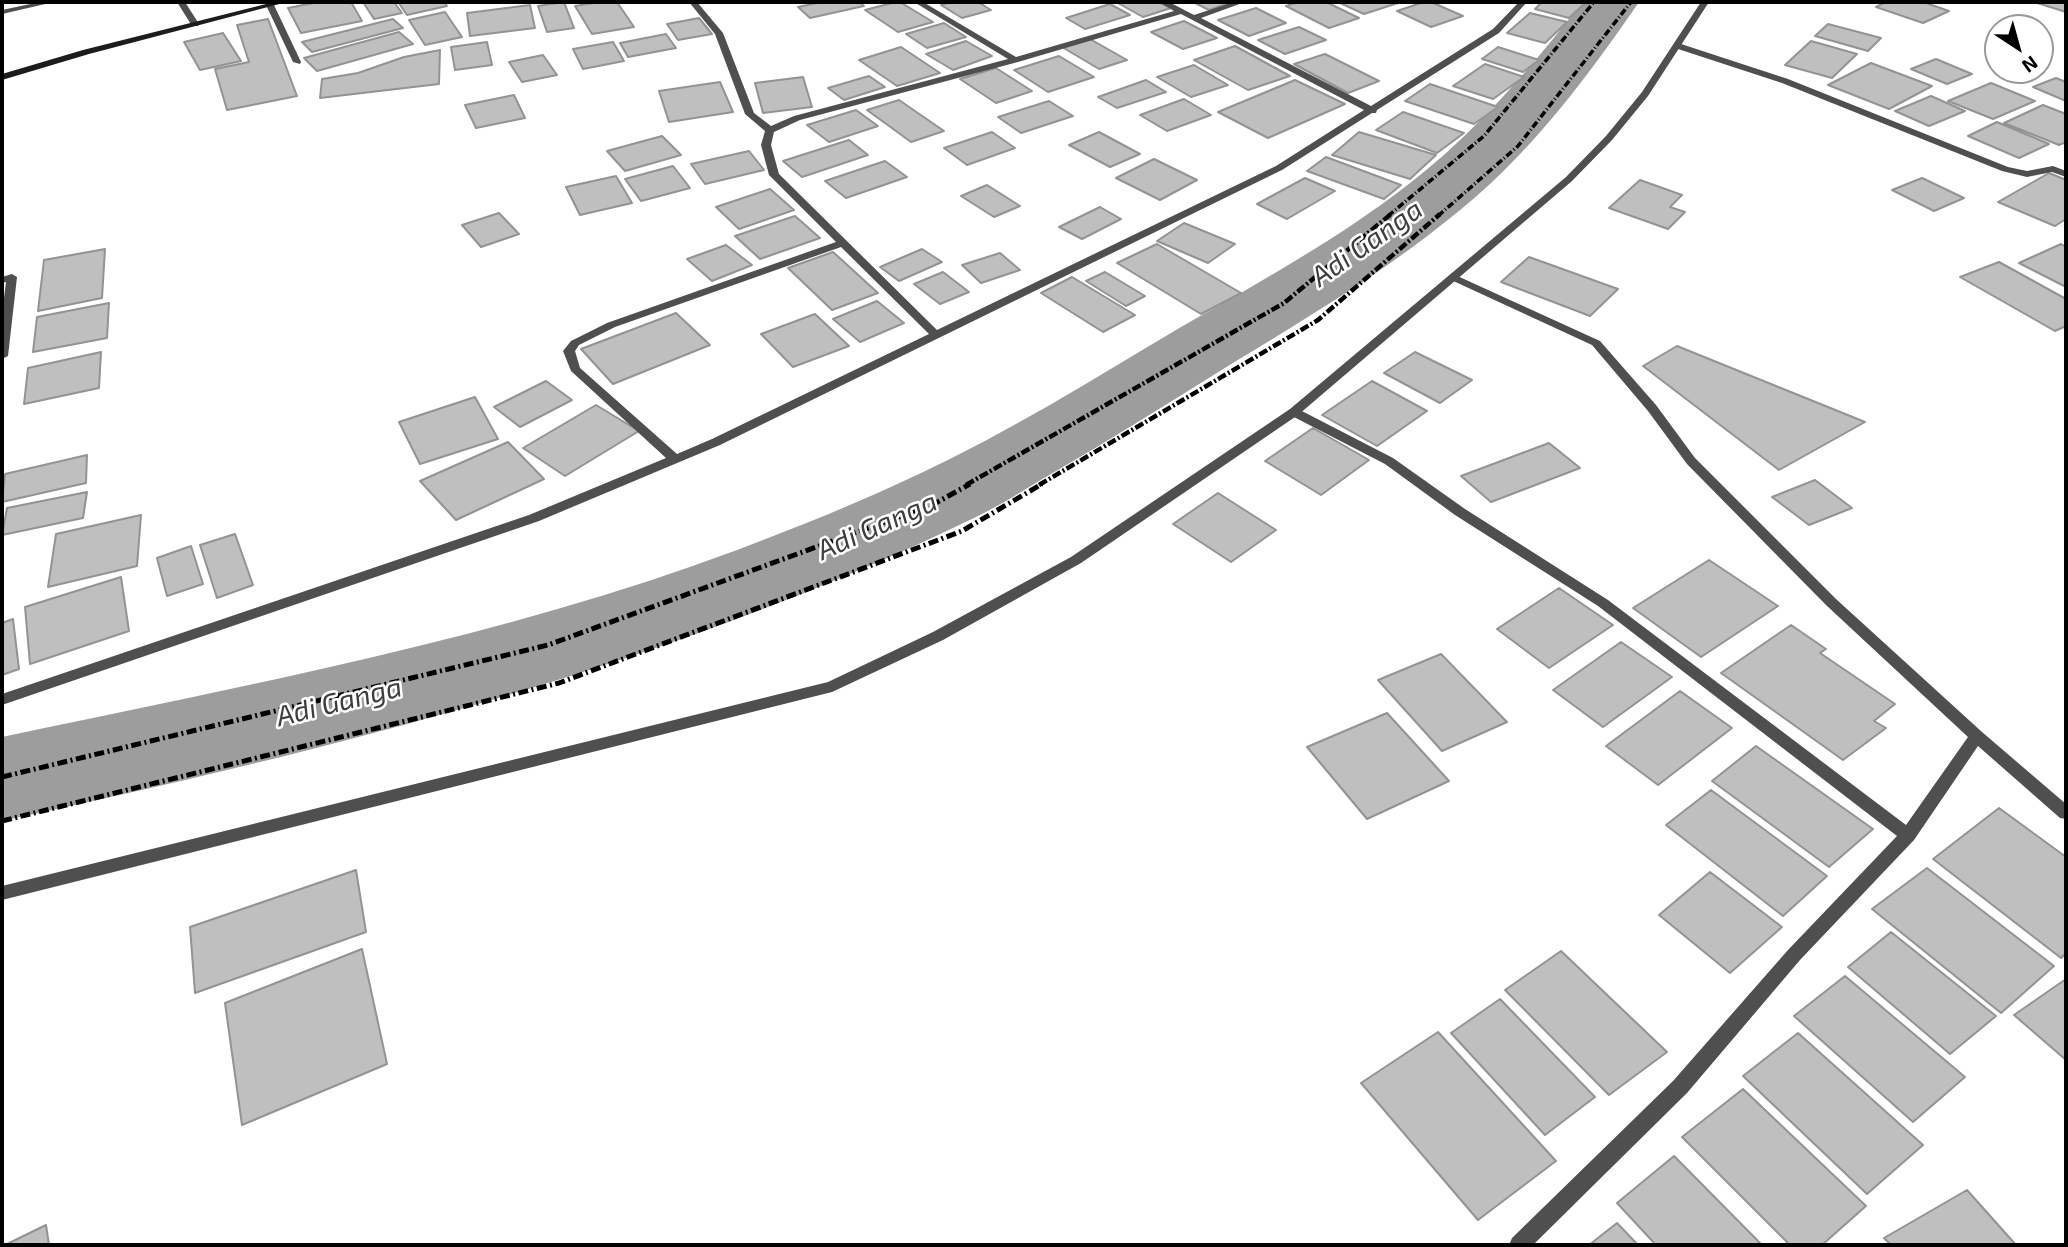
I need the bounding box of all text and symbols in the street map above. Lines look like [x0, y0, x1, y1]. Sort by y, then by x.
north arrow [1984, 14, 2054, 84]
text: N [2018, 51, 2043, 78]
water label: Adi Ganga [1305, 192, 1429, 294]
water label: Adi Ganga [812, 485, 942, 567]
water label: Adi Ganga [273, 670, 405, 734]

